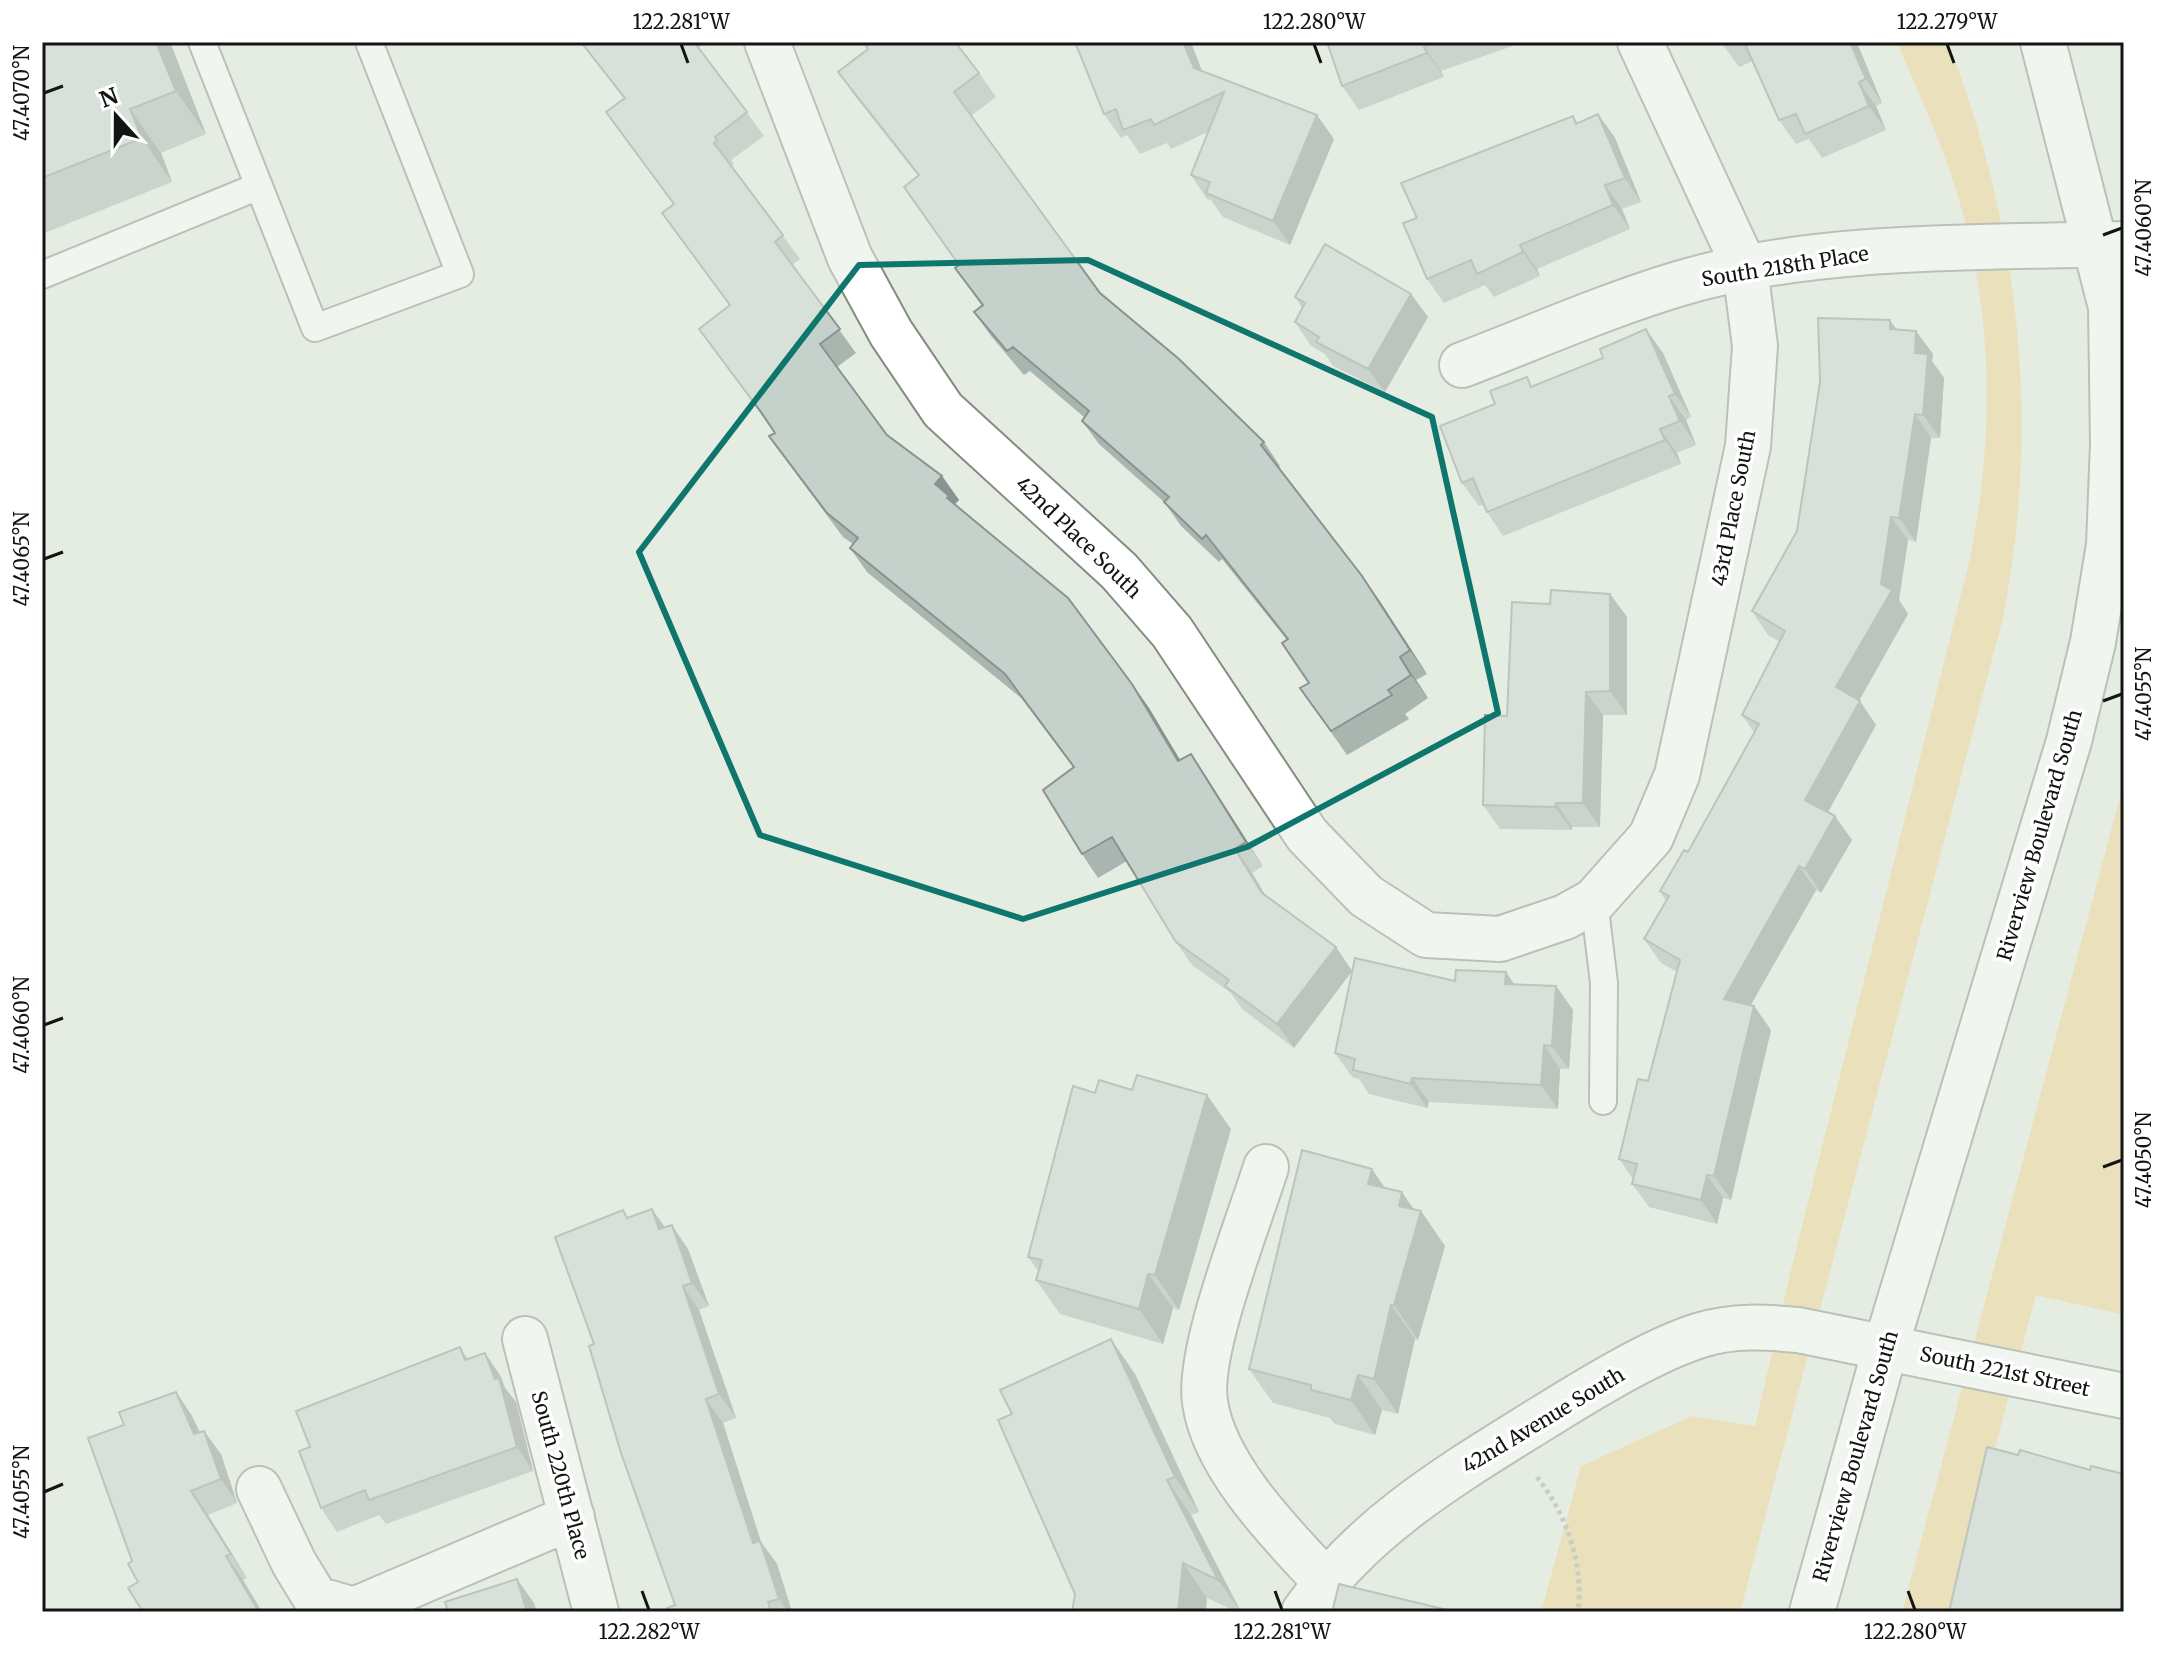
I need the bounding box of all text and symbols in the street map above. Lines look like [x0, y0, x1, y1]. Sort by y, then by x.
text: 122.281°W [632, 9, 731, 34]
text: 122.280°W [1263, 9, 1366, 34]
text: 122.279°W [1897, 9, 1998, 34]
text: 47.4070°N [9, 45, 34, 141]
north arrow [76, 76, 156, 156]
text: N [96, 81, 123, 114]
text: 47.4060°N [2131, 179, 2156, 277]
street label: South 218th Place [1700, 240, 1870, 292]
street label: 43rd Place South [1706, 428, 1760, 588]
street label: 42nd Place South [1011, 471, 1147, 603]
text: 47.4065°N [9, 511, 34, 607]
text: 47.4055°N [2131, 646, 2156, 741]
street label: Riverview Boulevard South [1991, 706, 2087, 964]
text: 47.4060°N [9, 976, 34, 1074]
text: 47.4050°N [2131, 1111, 2156, 1208]
street label: Riverview Boulevard South [1807, 1327, 1903, 1585]
street label: South 221st Street [1918, 1341, 2092, 1401]
street label: 42nd Avenue South [1457, 1362, 1629, 1478]
street label: South 220th Place [527, 1388, 595, 1562]
text: 47.4055°N [9, 1444, 34, 1539]
text: 122.282°W [599, 1619, 701, 1644]
text: 122.281°W [1233, 1619, 1332, 1644]
text: 122.280°W [1864, 1619, 1967, 1644]

